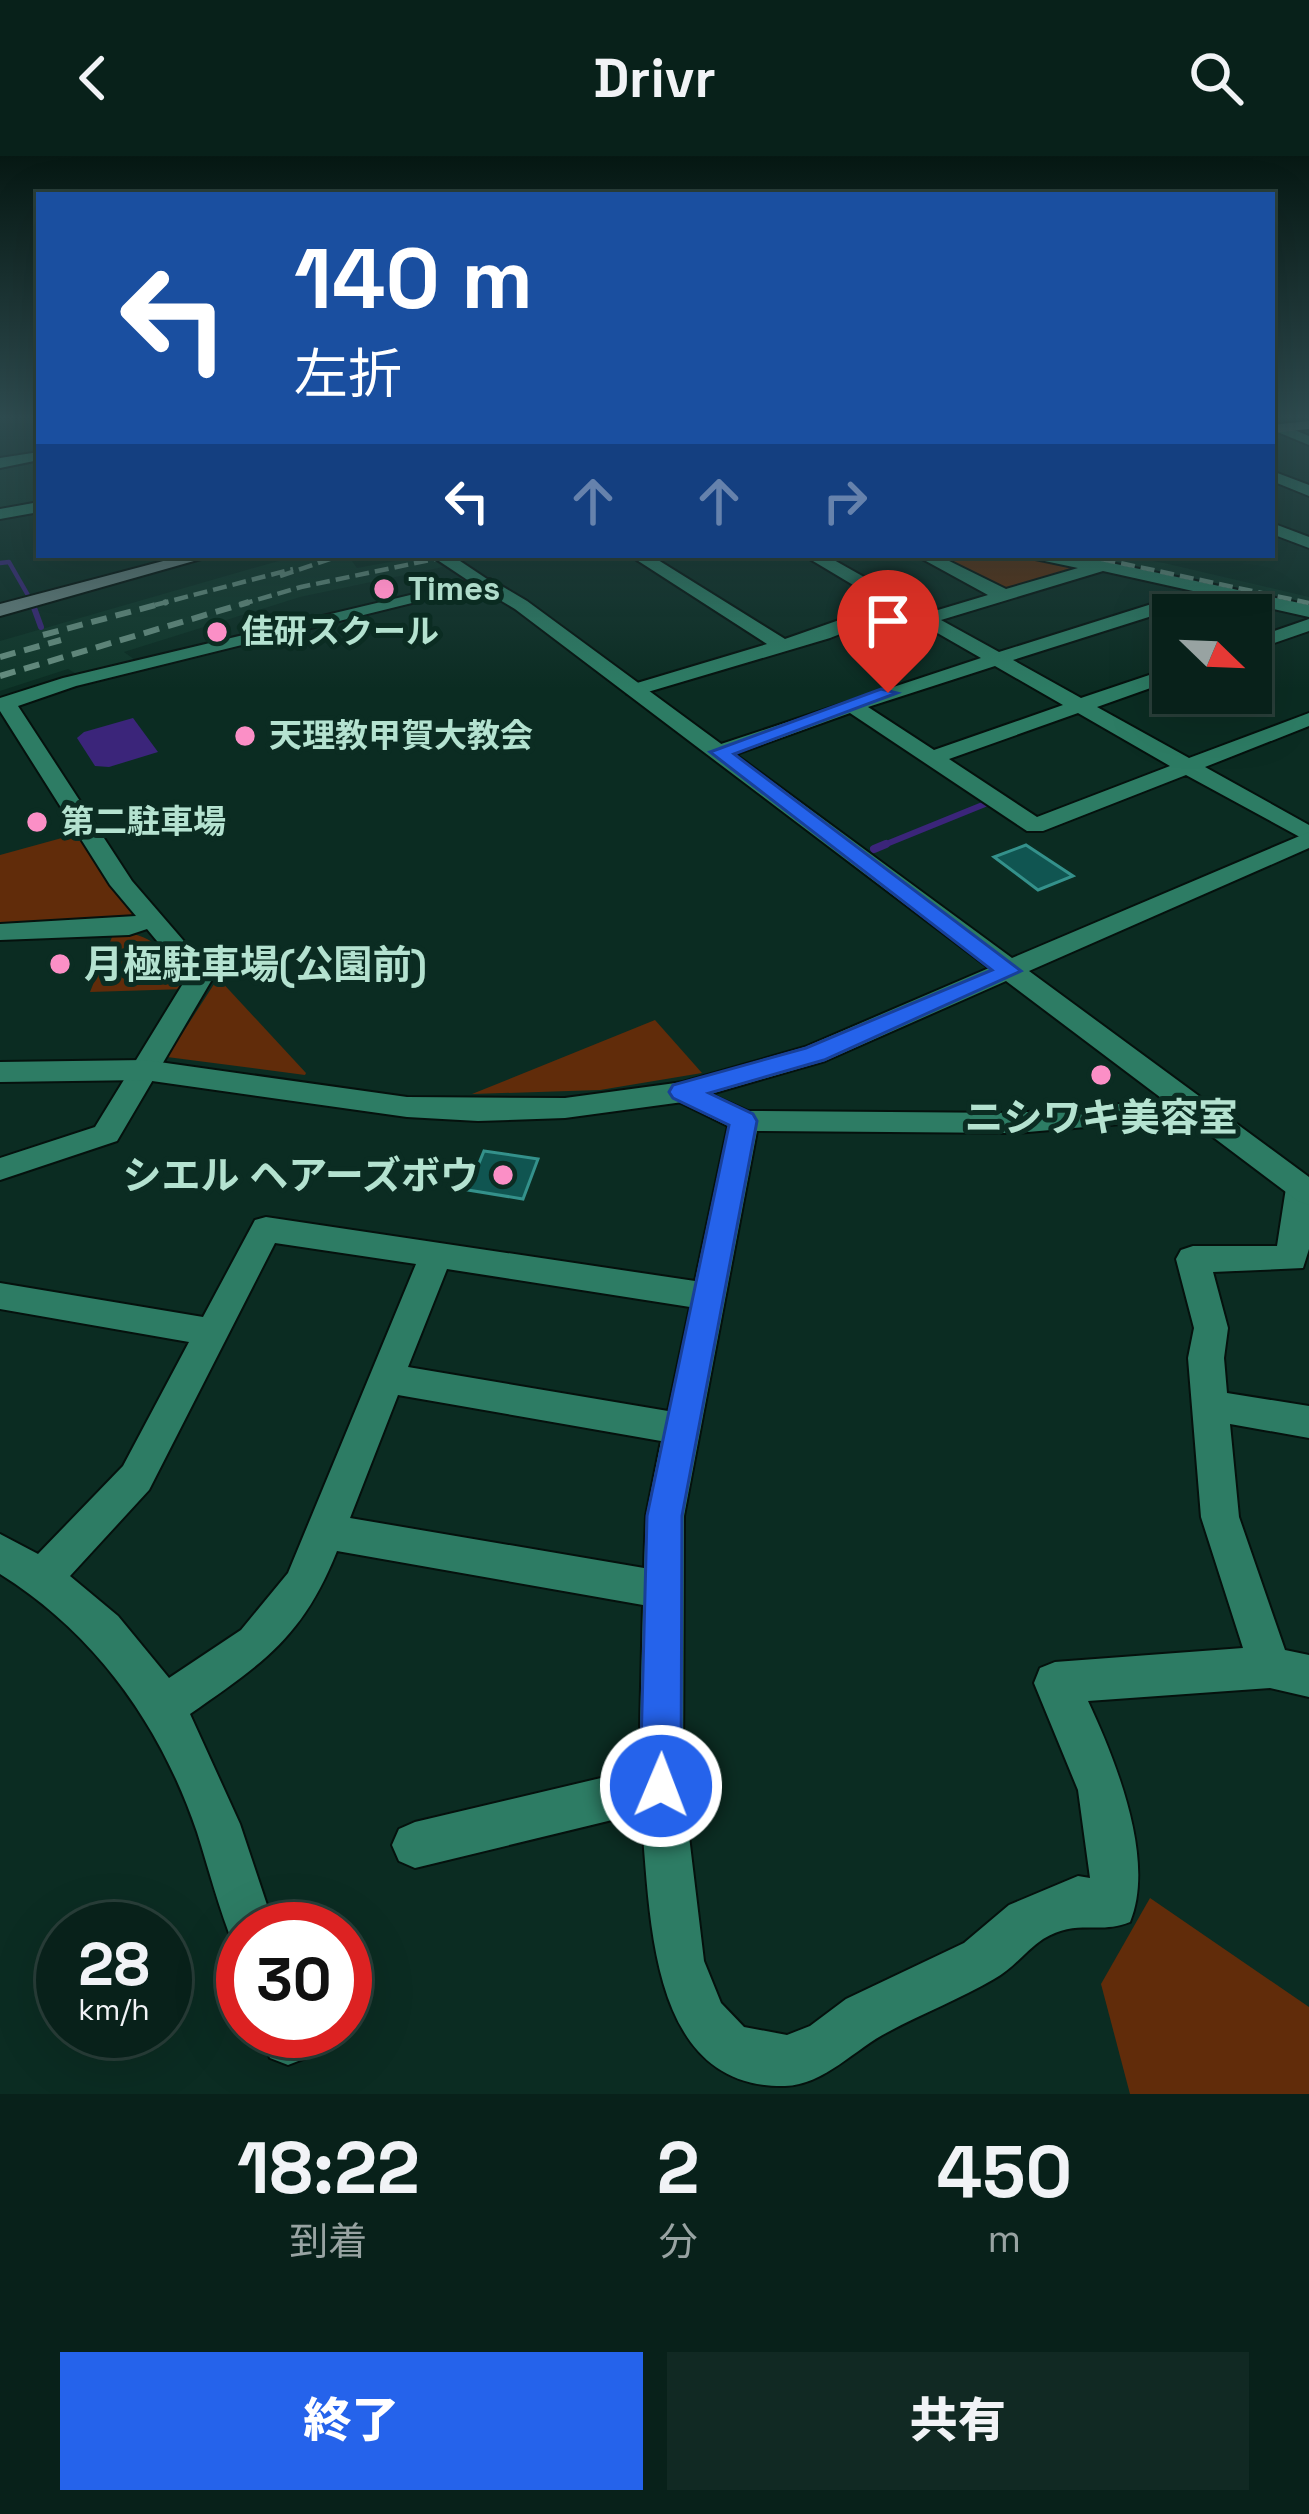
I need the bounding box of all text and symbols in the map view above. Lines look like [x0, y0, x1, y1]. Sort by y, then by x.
text: Drivr [593, 44, 716, 113]
icon: back [60, 45, 126, 111]
icon: search [1183, 45, 1249, 111]
text: 140 m [294, 225, 533, 333]
icon: left [96, 240, 252, 396]
text: 左折 [294, 340, 402, 409]
icon: left [434, 468, 500, 534]
icon: ahead [560, 468, 626, 534]
icon: ahead [686, 468, 752, 534]
icon: right [812, 468, 878, 534]
place label: Times [408, 568, 500, 610]
pin [837, 570, 939, 693]
marker: Times [371, 576, 397, 602]
icon: arrive [855, 588, 921, 654]
north arrow [1152, 594, 1272, 714]
map controls [1152, 594, 1272, 714]
place label: 佳研スクール [241, 611, 439, 653]
marker: 佳研スクール [204, 619, 230, 645]
place label: 天理教甲賀大教会 [269, 715, 533, 757]
marker: 天理教甲賀大教会 [232, 723, 258, 749]
place label: 第二駐車場 [61, 801, 226, 843]
marker: 第二駐車場 [24, 809, 50, 835]
place label: 月極駐車場(公園前) [84, 940, 427, 989]
marker: 月極駐車場(公園前) [47, 951, 73, 977]
marker: ニシワキ美容室 [1088, 1062, 1114, 1088]
place label: ニシワキ美容室 [964, 1093, 1238, 1142]
place label: シエル ヘアーズボウ [122, 1151, 479, 1200]
marker: シエル ヘアーズボウ [490, 1162, 516, 1188]
position arrow [598, 1723, 724, 1849]
speed limit sign: 30 [216, 1902, 372, 2058]
text: 28 [78, 1926, 150, 2003]
text: km/h [78, 1990, 150, 2029]
text: 18:22 [237, 2122, 420, 2214]
text: 2 [657, 2122, 699, 2214]
text: 450 [936, 2126, 1072, 2218]
text: m [987, 2214, 1021, 2263]
text: 到着 [289, 2217, 367, 2266]
text: 分 [659, 2217, 698, 2266]
button: 終了 [60, 2352, 643, 2490]
button: 共有 [667, 2352, 1249, 2490]

